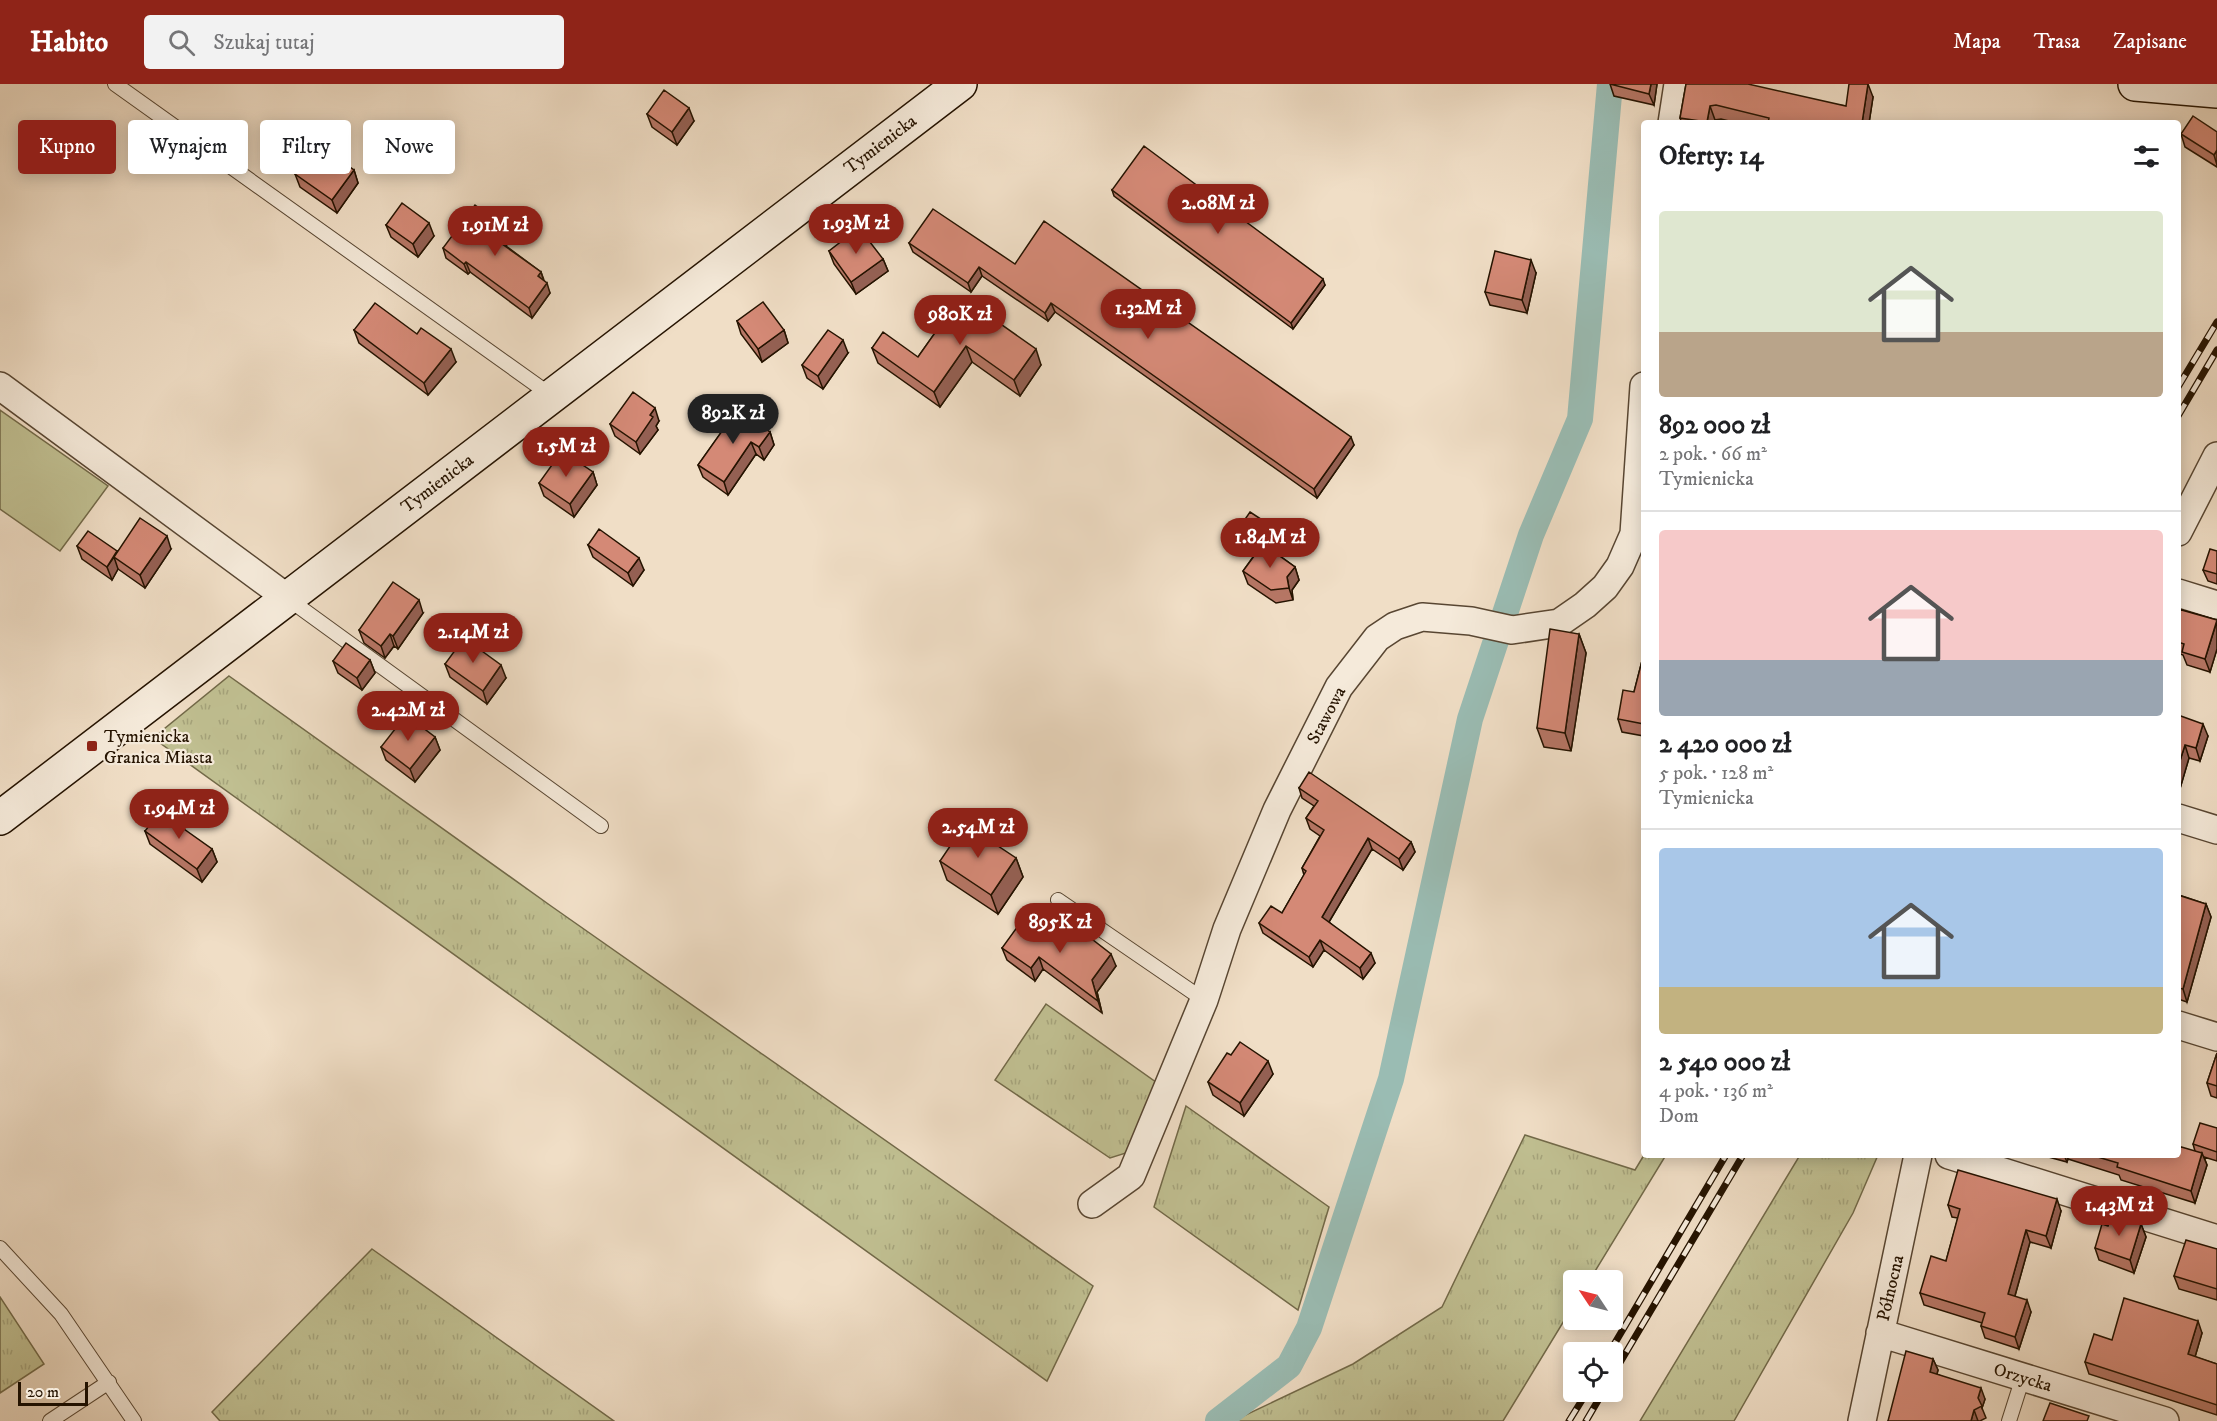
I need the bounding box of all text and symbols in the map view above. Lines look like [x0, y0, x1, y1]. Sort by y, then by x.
search box [144, 15, 564, 69]
text: Habito [30, 25, 108, 60]
icon: search [165, 26, 198, 59]
text: Szukaj tutaj [213, 29, 314, 56]
text: Mapa [1953, 29, 2001, 55]
text: Trasa [2034, 29, 2080, 55]
text: Zapisane [2113, 29, 2187, 55]
street label: Tymienicka [840, 110, 922, 179]
chip: Kupno [18, 120, 116, 174]
chip: Wynajem [128, 120, 248, 174]
chip: Filtry [260, 120, 351, 174]
chip: Nowe [363, 120, 455, 174]
text: Oferty: 14 [1659, 140, 1764, 173]
icon: filters [2130, 140, 2163, 173]
pin: 2.08M zł [1156, 184, 1280, 235]
text: 2.08M zł [1182, 191, 1254, 216]
pin: 1.93M zł [794, 204, 918, 255]
pin: 1.91M zł [433, 206, 557, 257]
text: 1.93M zł [823, 211, 889, 236]
text: 1.91M zł [462, 213, 528, 238]
icon: home [1857, 250, 1965, 358]
pin: 1.32M zł [1086, 289, 1210, 340]
pin: 980K zł [905, 295, 1015, 346]
text: 1.32M zł [1115, 296, 1181, 321]
text: 980K zł [928, 302, 992, 327]
pin: 892K zł [678, 394, 788, 445]
text: 892K zł [702, 401, 764, 426]
text: 892 000 zł [1659, 409, 1770, 442]
pin: 1.5M zł [511, 427, 621, 478]
text: 1.5M zł [536, 434, 596, 459]
text: 2 pok. · 66 m² [1659, 442, 1767, 467]
street label: Tymienicka [397, 449, 479, 518]
text: Tymienicka [1659, 467, 1754, 492]
pin: 1.84M zł [1208, 518, 1332, 569]
text: 1.84M zł [1235, 525, 1305, 550]
icon: home [1857, 569, 1965, 677]
pin: 2.14M zł [411, 613, 535, 664]
text: 2.14M zł [438, 620, 508, 645]
street label: Stawowa [1303, 683, 1351, 748]
pin: 2.42M zł [346, 691, 470, 742]
text: 2.42M zł [371, 698, 445, 723]
place label: Tymienicka Granica Miasta [104, 726, 213, 769]
text: 2 420 000 zł [1659, 728, 1791, 761]
marker: Tymienicka Granica Miasta [85, 739, 99, 753]
text: 5 pok. · 128 m² [1659, 761, 1773, 786]
text: Tymienicka [1659, 786, 1754, 811]
pin: 1.94M zł [117, 789, 241, 840]
text: 1.94M zł [144, 796, 214, 821]
pin: 2.54M zł [916, 808, 1040, 859]
text: 2.54M zł [942, 815, 1014, 840]
icon: home [1857, 887, 1965, 995]
pin: 895K zł [1005, 903, 1115, 954]
text: 895K zł [1029, 910, 1091, 935]
text: 2 540 000 zł [1659, 1046, 1790, 1079]
text: 4 pok. · 136 m² [1659, 1079, 1773, 1104]
text: Dom [1659, 1104, 1699, 1129]
pin: 1.43M zł [2057, 1186, 2181, 1237]
text: 1.43M zł [2085, 1193, 2153, 1218]
street label: Północna [1873, 1253, 1909, 1323]
north arrow [1563, 1270, 1623, 1330]
map controls [1563, 1270, 1623, 1402]
button: locate [1563, 1342, 1623, 1402]
street label: Orzycka [1991, 1359, 2055, 1397]
scale bar [18, 1379, 88, 1406]
text: 20 m [27, 1382, 59, 1402]

